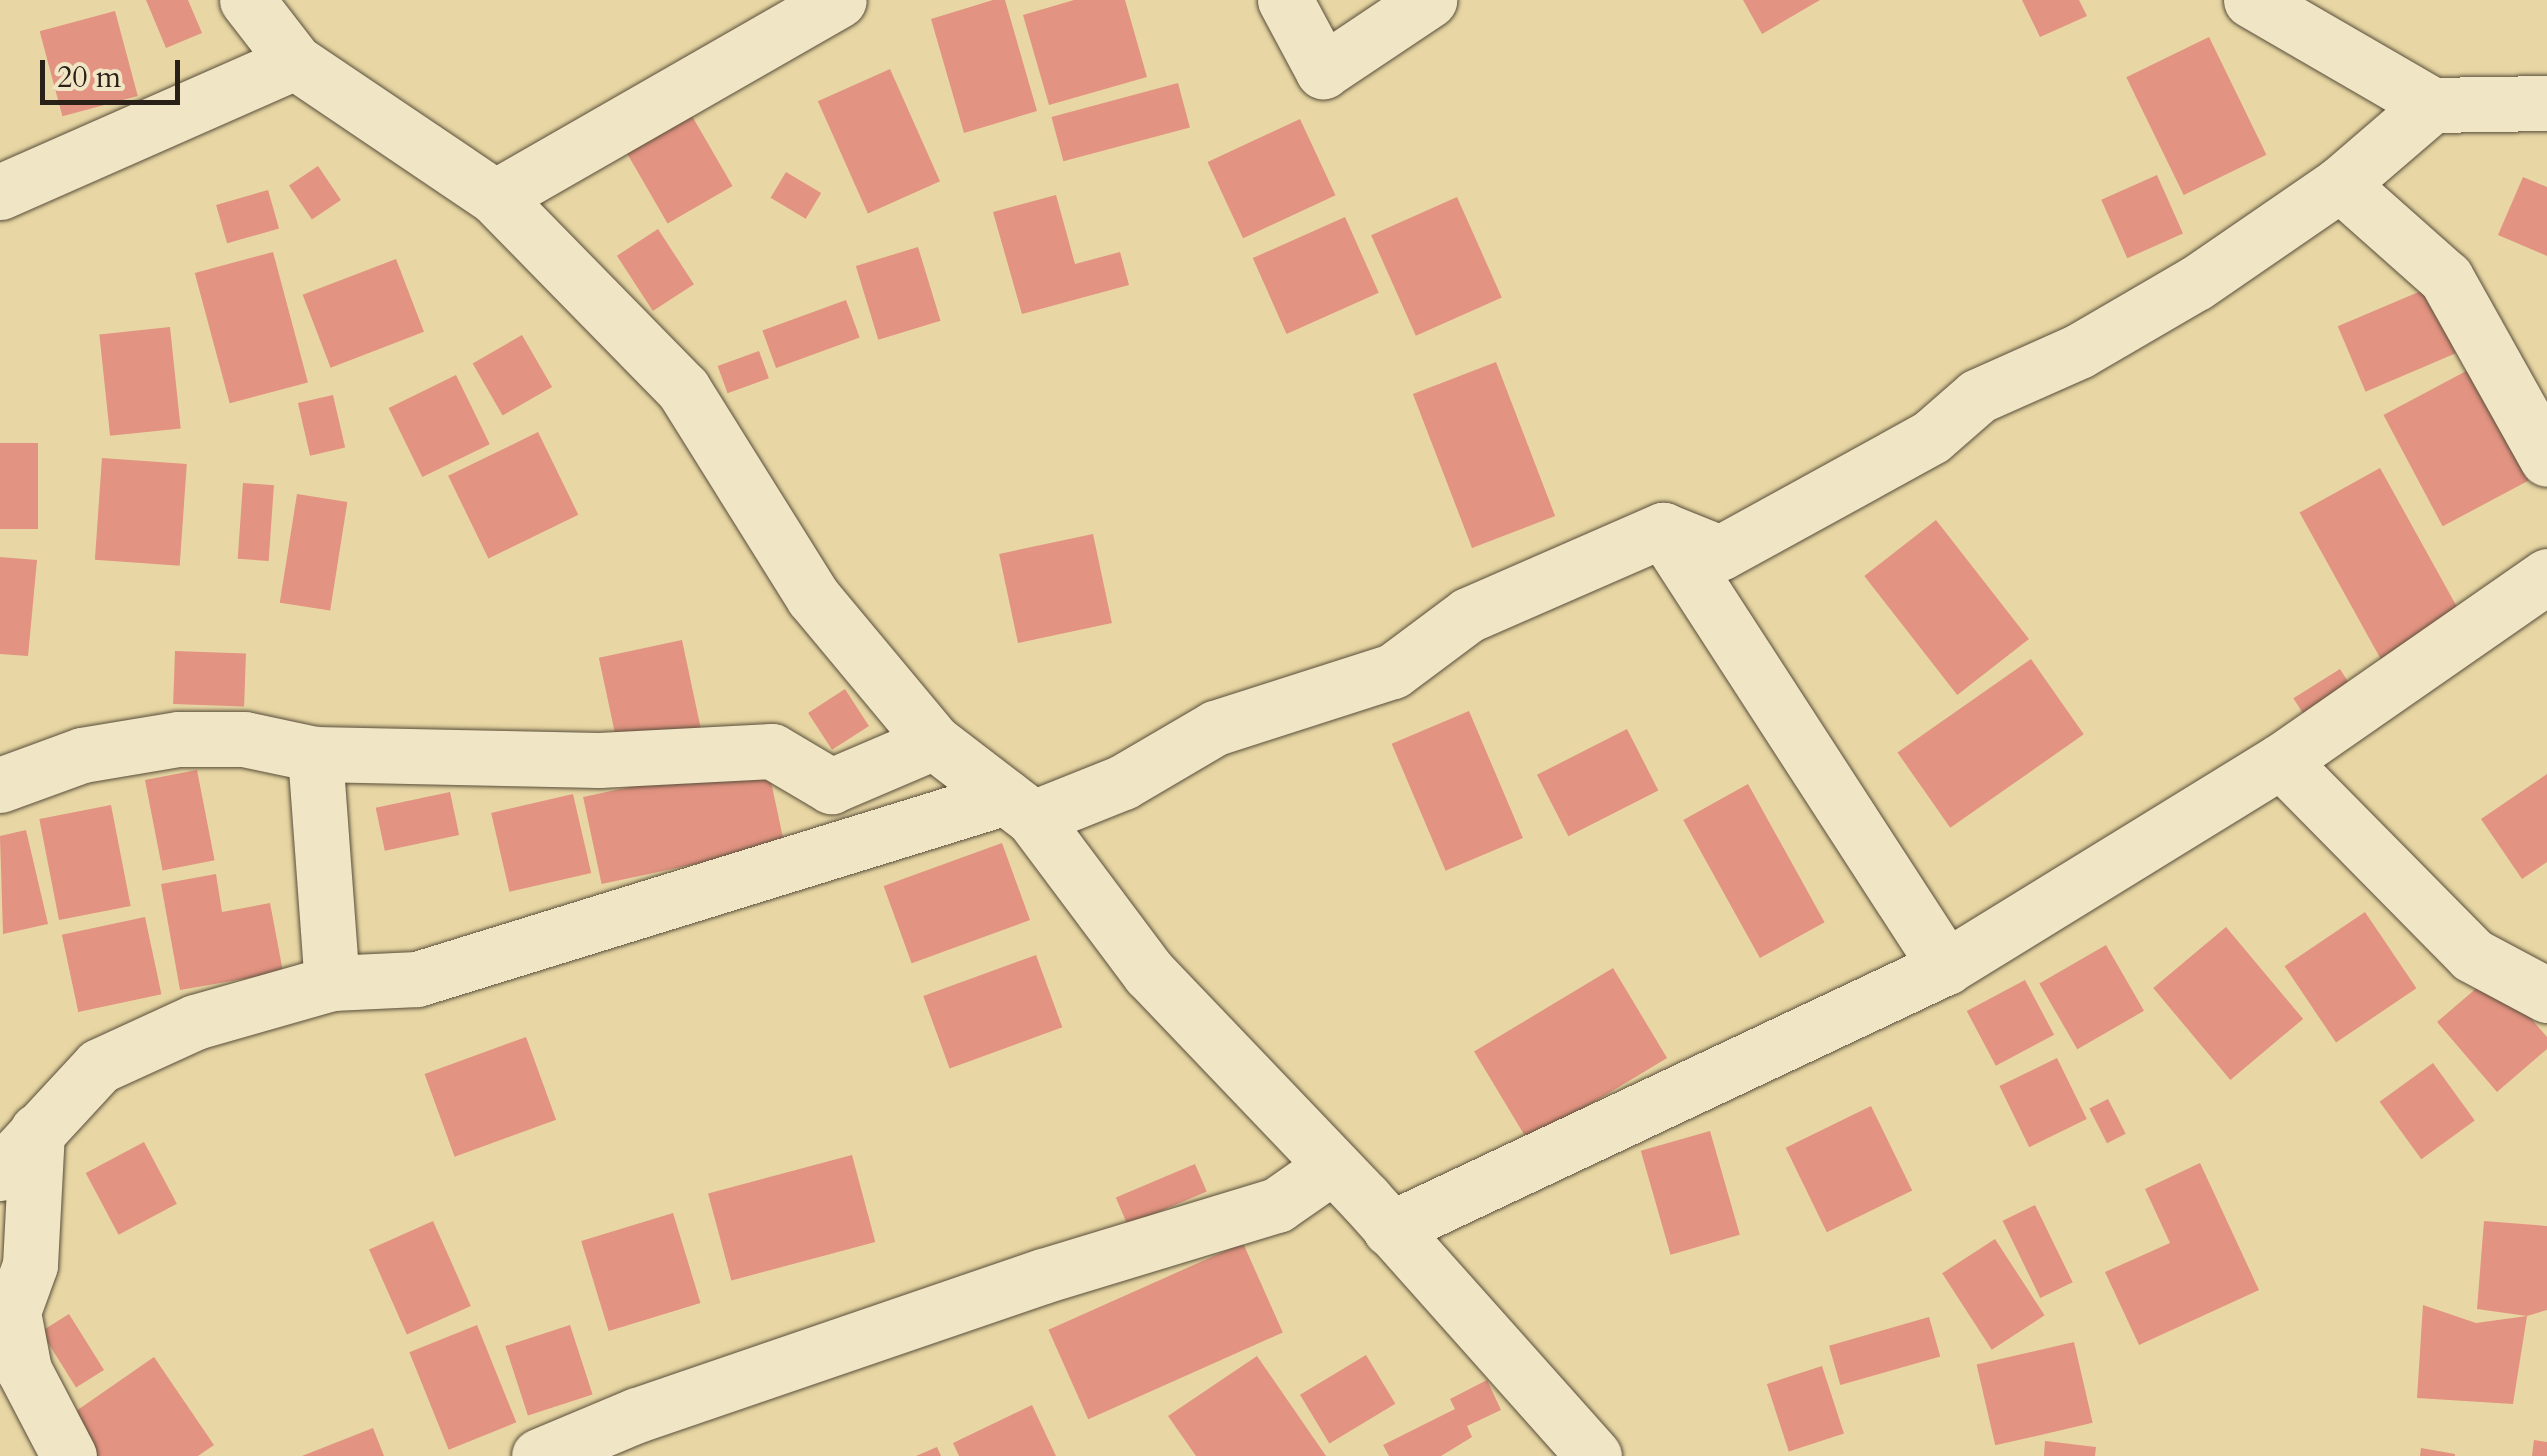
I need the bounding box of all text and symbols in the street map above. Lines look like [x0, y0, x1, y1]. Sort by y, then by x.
scale bar [45, 40, 185, 102]
text: 20 m [57, 57, 121, 98]

